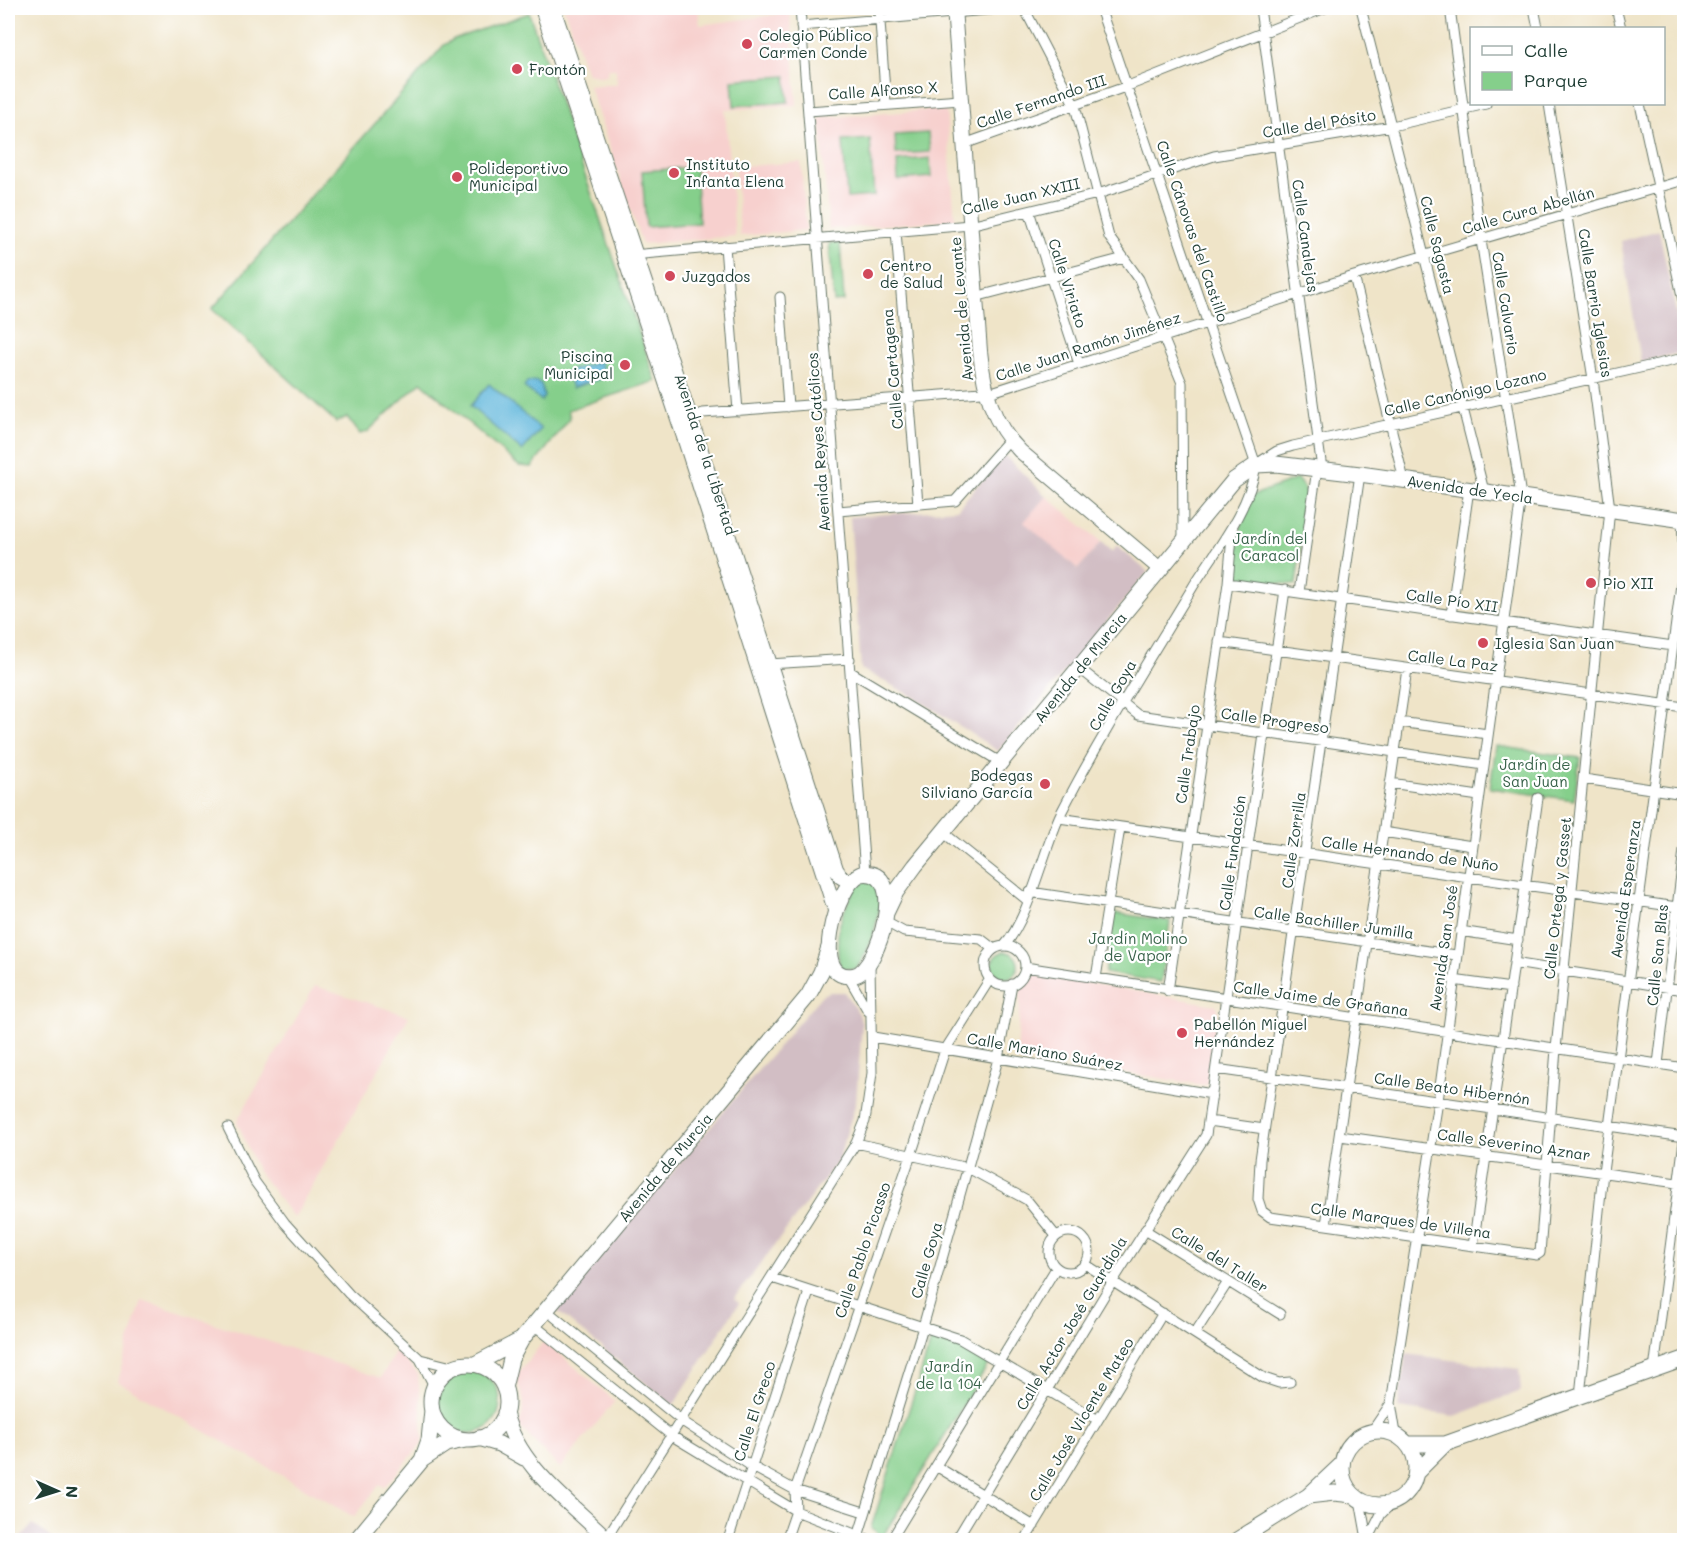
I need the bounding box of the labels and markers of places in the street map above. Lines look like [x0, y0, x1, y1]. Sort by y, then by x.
place label: Colegio Público Carmen Conde [759, 25, 872, 62]
marker: Colegio Público Carmen Conde [740, 37, 754, 51]
place label: Frontón [529, 59, 586, 79]
marker: Frontón [510, 62, 524, 76]
place label: Instituto Infanta Elena [686, 154, 784, 191]
place label: Polideportivo Municipal [469, 158, 568, 195]
marker: Instituto Infanta Elena [667, 166, 681, 180]
marker: Polideportivo Municipal [450, 170, 464, 184]
place label: Centro de Salud [880, 255, 943, 292]
place label: Juzgados [682, 266, 751, 286]
marker: Centro de Salud [861, 267, 875, 281]
marker: Juzgados [663, 269, 677, 283]
place label: Piscina Municipal [544, 346, 613, 383]
marker: Piscina Municipal [618, 358, 632, 372]
place label: Pio XII [1603, 573, 1654, 593]
marker: Pio XII [1584, 576, 1598, 590]
place label: Iglesia San Juan [1495, 633, 1614, 653]
marker: Iglesia San Juan [1476, 636, 1490, 650]
place label: Bodegas Silviano García [921, 765, 1033, 802]
marker: Bodegas Silviano García [1038, 777, 1052, 791]
place label: Pabellón Miguel Hernández [1194, 1014, 1307, 1051]
marker: Pabellón Miguel Hernández [1175, 1026, 1189, 1040]

